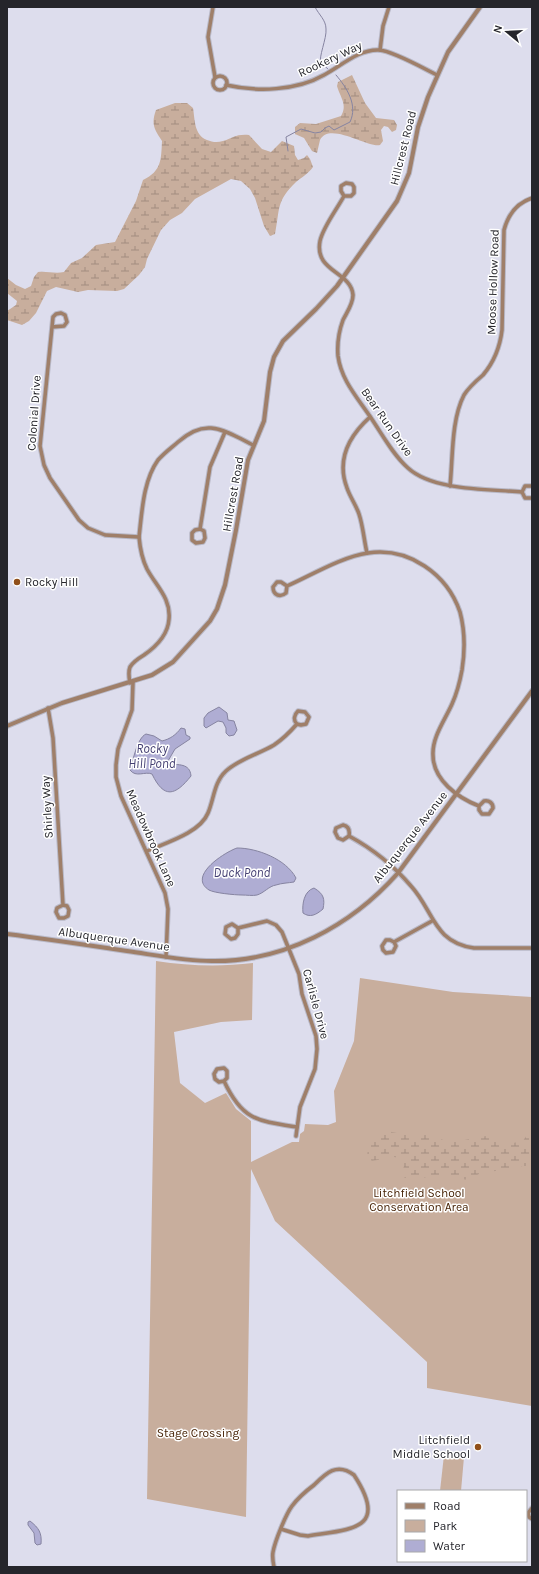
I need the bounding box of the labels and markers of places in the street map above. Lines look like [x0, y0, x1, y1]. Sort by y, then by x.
place label: Rocky Hill [25, 575, 78, 589]
marker: Rocky Hill [12, 577, 22, 587]
place label: Litchfield Middle School [393, 1433, 470, 1461]
marker: Litchfield Middle School [473, 1442, 483, 1452]

